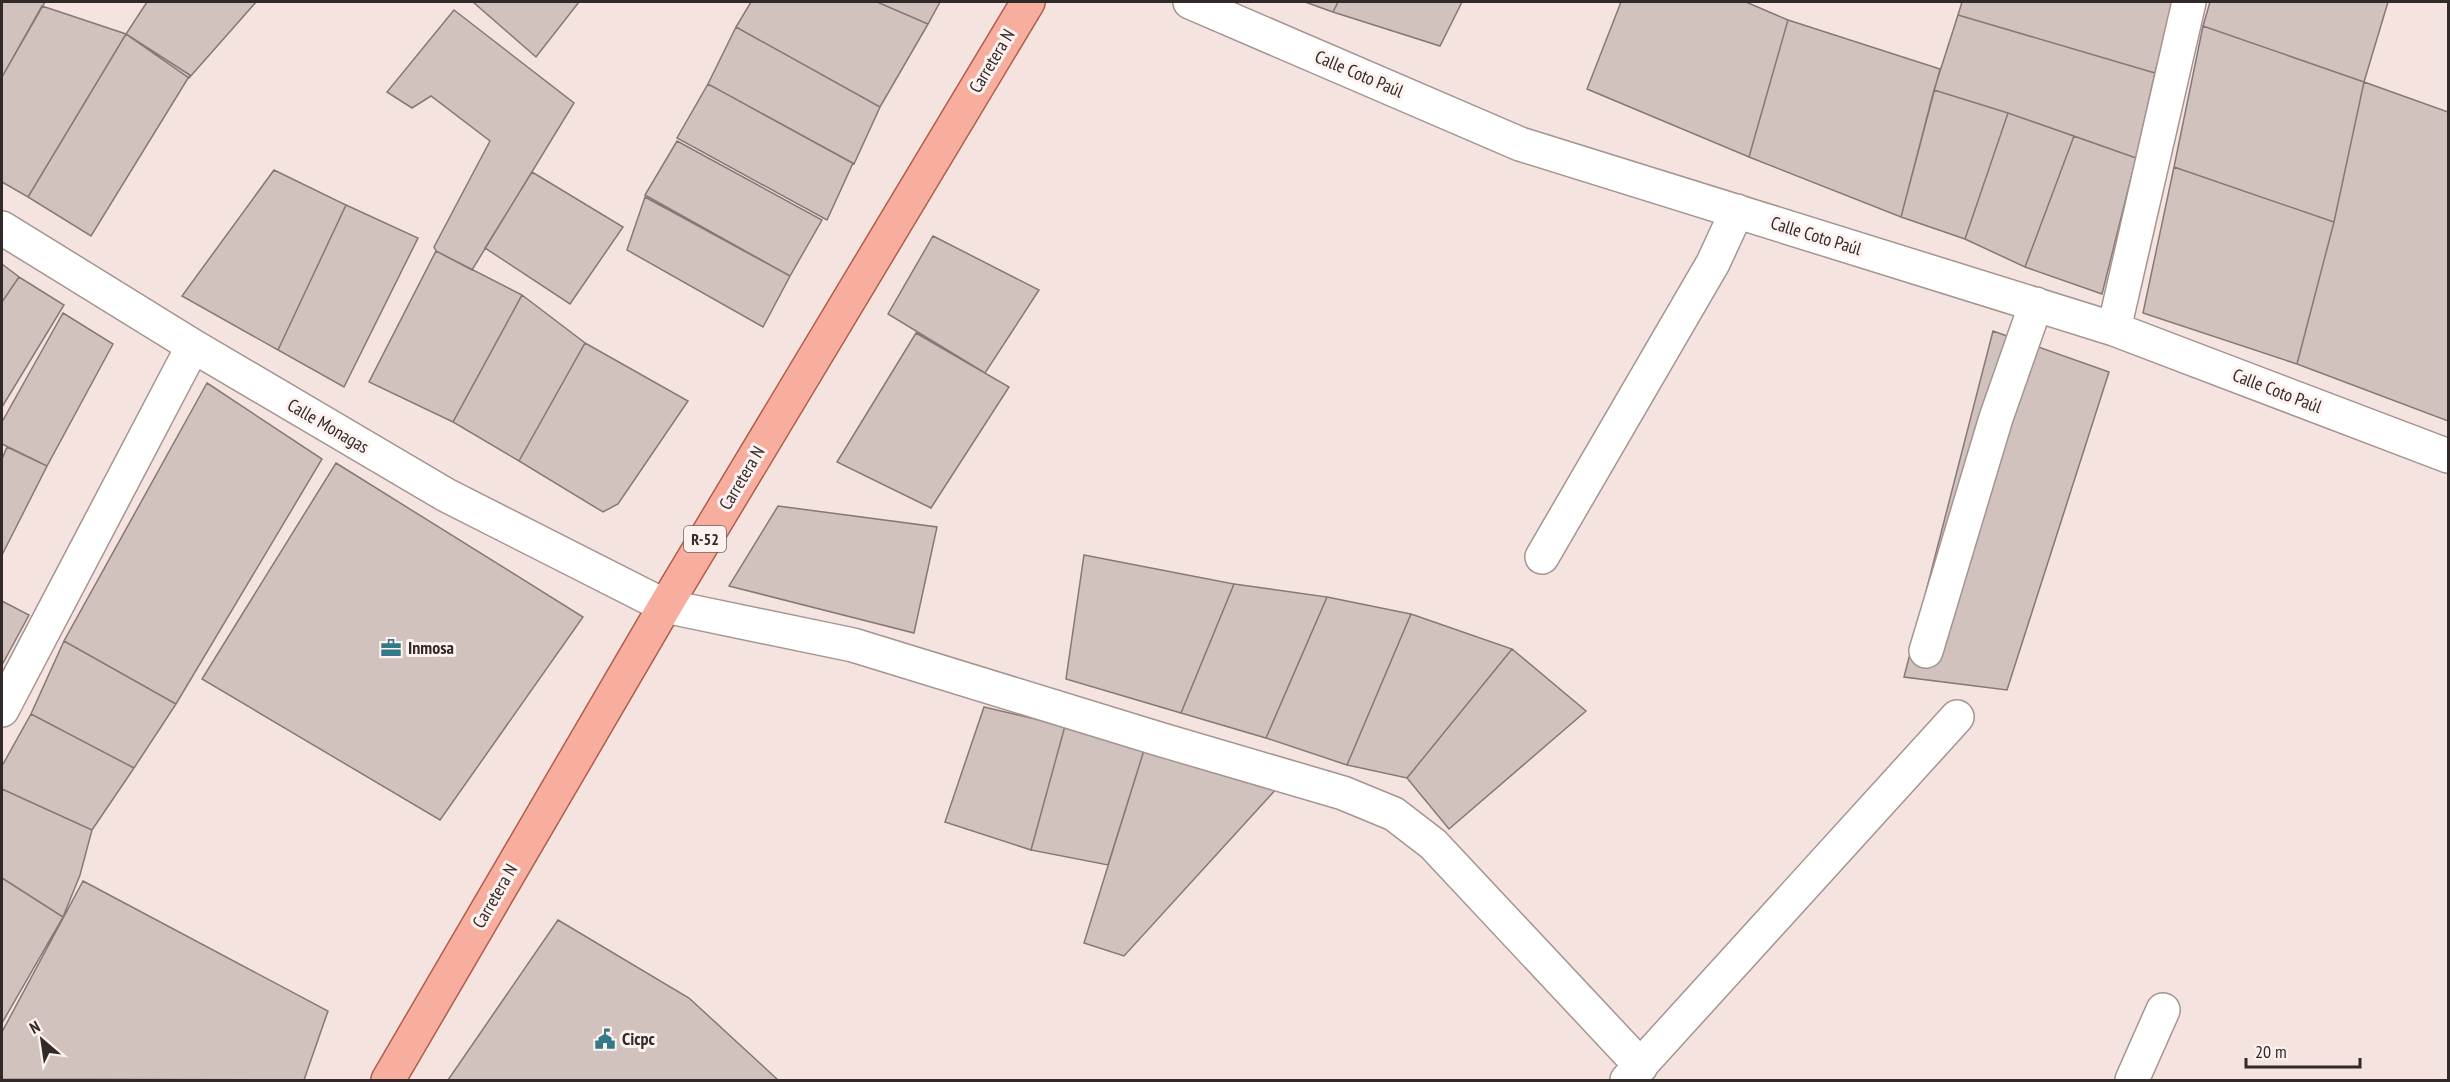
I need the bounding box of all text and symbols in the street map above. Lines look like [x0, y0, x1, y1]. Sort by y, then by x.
street label: Carretera N [964, 25, 1020, 97]
street label: Calle Coto Paúl [1312, 45, 1408, 103]
street label: Calle Coto Paúl [1768, 211, 1865, 260]
street label: Calle Coto Paúl [2229, 363, 2326, 418]
street label: Calle Monagas [283, 393, 373, 458]
street label: Carretera N [714, 442, 770, 514]
road number: R-52 [684, 526, 726, 552]
office icon: Inmosa [379, 636, 403, 660]
place label: Inmosa [408, 636, 454, 659]
street label: Carretera N [467, 860, 522, 932]
north arrow [12, 1010, 72, 1070]
text: N [26, 1016, 43, 1038]
public building icon: Cicpc [593, 1027, 617, 1051]
place label: Cicpc [622, 1027, 656, 1050]
scale bar [2246, 1031, 2360, 1069]
text: 20 m [2255, 1040, 2287, 1063]

